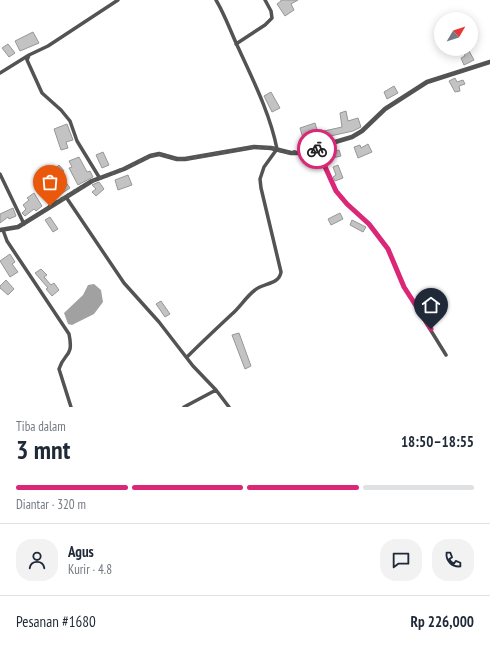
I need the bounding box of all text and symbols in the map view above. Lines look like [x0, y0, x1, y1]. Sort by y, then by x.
north arrow [434, 12, 478, 56]
map controls [434, 12, 478, 56]
courier [297, 129, 337, 169]
icon: bike [306, 138, 328, 160]
pin [33, 165, 67, 206]
icon: bag [39, 171, 61, 193]
pin [414, 288, 448, 329]
icon: home [420, 294, 442, 316]
text: Tiba dalam [16, 418, 66, 435]
text: 18:50–18:55 [401, 432, 474, 451]
text: 3 mnt [16, 433, 70, 466]
text: Diantar · 320 m [16, 496, 86, 513]
button: person [16, 539, 58, 581]
button: chat [380, 539, 422, 581]
button: phone [432, 539, 474, 581]
text: Agus [68, 542, 94, 561]
text: Kurir · 4.8 [68, 561, 112, 578]
text: Pesanan #1680 [16, 612, 96, 631]
text: Rp 226,000 [410, 612, 474, 631]

